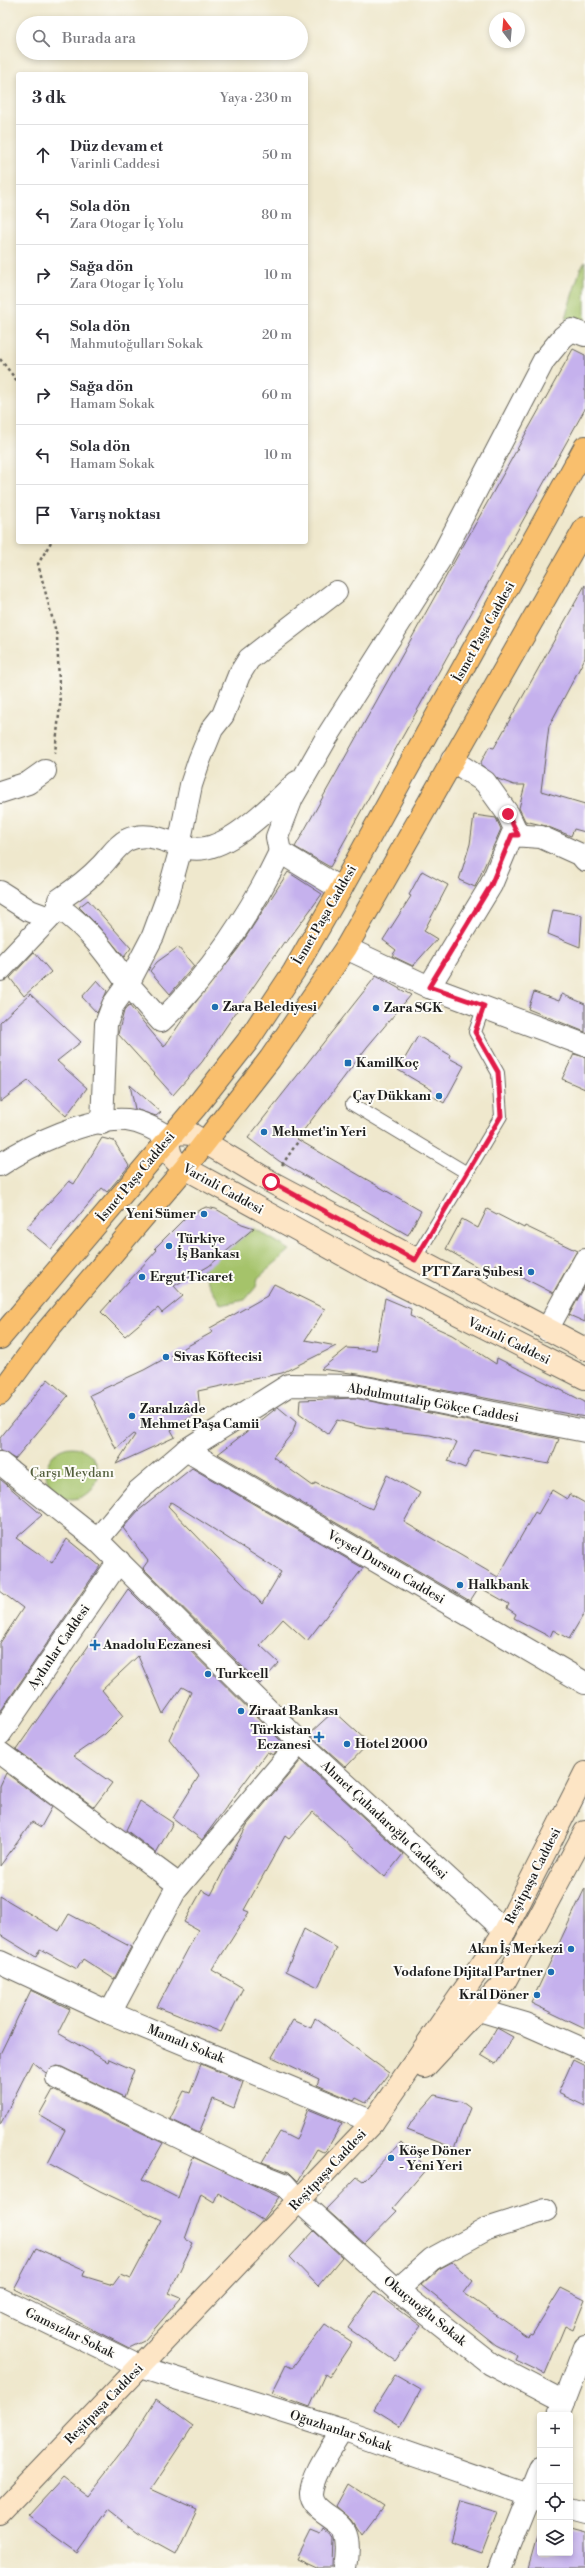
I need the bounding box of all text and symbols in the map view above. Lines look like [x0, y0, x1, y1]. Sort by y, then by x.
north arrow [489, 12, 525, 48]
search box [16, 16, 308, 60]
icon: search [30, 27, 52, 49]
text: Burada ara [62, 29, 136, 48]
text: 3 dk [32, 87, 66, 109]
text: Yaya · 230 m [220, 90, 292, 106]
text: Düz devam et [70, 137, 163, 156]
icon: ahead [32, 144, 54, 166]
text: 50 m [262, 147, 292, 163]
text: Varinli Caddesi [70, 156, 160, 172]
text: Sola dön [70, 197, 130, 216]
icon: left [32, 204, 54, 226]
text: 80 m [261, 207, 292, 223]
text: Zara Otogar İç Yolu [70, 216, 184, 232]
text: Sağa dön [70, 257, 133, 276]
icon: right [32, 264, 54, 286]
text: 10 m [264, 267, 292, 283]
text: Zara Otogar İç Yolu [70, 276, 184, 292]
text: Sola dön [70, 317, 130, 336]
icon: left [32, 324, 54, 346]
text: 20 m [262, 327, 292, 343]
text: Mahmutoğulları Sokak [70, 336, 203, 352]
text: Sağa dön [70, 377, 133, 396]
icon: right [32, 384, 54, 406]
text: 60 m [261, 387, 292, 403]
text: Hamam Sokak [70, 396, 154, 412]
text: Sola dön [70, 437, 130, 456]
icon: left [32, 444, 54, 466]
text: 10 m [264, 447, 292, 463]
text: Hamam Sokak [70, 456, 154, 472]
icon: arrive [32, 504, 54, 526]
text: Varış noktası [70, 505, 161, 524]
street label: İsmet Paşa Caddesi [449, 578, 518, 685]
route end [499, 805, 517, 823]
street label: İsmet Paşa Caddesi [289, 862, 360, 968]
place label: Zara Belediyesi [223, 999, 317, 1015]
place label: Zara SGK [384, 1000, 443, 1016]
marker: Zara Belediyesi [210, 1002, 220, 1012]
marker: Zara SGK [371, 1003, 381, 1013]
place label: KamilKoç [356, 1055, 419, 1071]
marker: KamilKoç [343, 1058, 353, 1068]
place label: Çay Dükkanı [352, 1088, 431, 1104]
marker: Çay Dükkanı [434, 1091, 444, 1101]
place label: Mehmet'in Yeri [272, 1124, 366, 1140]
marker: Mehmet'in Yeri [259, 1127, 269, 1137]
street label: İsmet Paşa Caddesi [93, 1128, 178, 1225]
street label: Varinli Caddesi [179, 1160, 266, 1218]
route start [262, 1173, 280, 1191]
place label: Yeni Sümer [125, 1206, 196, 1222]
marker: Yeni Sümer [199, 1209, 209, 1219]
place label: Türkiye İş Bankası [177, 1231, 239, 1262]
marker: Türkiye İş Bankası [164, 1241, 174, 1251]
place label: PTT Zara Şubesi [422, 1264, 523, 1280]
marker: PTT Zara Şubesi [526, 1267, 536, 1277]
place label: Ergut Ticaret [150, 1269, 233, 1285]
marker: Ergut Ticaret [137, 1272, 147, 1282]
street label: Varinli Caddesi [464, 1314, 553, 1368]
place label: Sivas Köftecisi [174, 1349, 262, 1365]
marker: Sivas Köftecisi [161, 1352, 171, 1362]
street label: Abdulmuttalip Gökçe Caddesi [345, 1380, 520, 1426]
place label: Zaralızâde Mehmet Paşa Camii [140, 1401, 259, 1432]
marker: Zaralızâde Mehmet Paşa Camii [127, 1411, 137, 1421]
park label: Çarşı Meydanı [30, 1465, 114, 1481]
street label: Veysel Dursun Caddesi [323, 1526, 448, 1607]
place label: Halkbank [468, 1577, 530, 1593]
marker: Halkbank [455, 1580, 465, 1590]
street label: Aydınlar Caddesi [24, 1601, 93, 1693]
place label: Anadolu Eczanesi [102, 1637, 211, 1653]
marker: Anadolu Eczanesi [90, 1640, 100, 1650]
place label: Turkcell [216, 1666, 269, 1682]
marker: Turkcell [203, 1669, 213, 1679]
place label: Ziraat Bankası [249, 1703, 338, 1719]
marker: Ziraat Bankası [236, 1706, 246, 1716]
place label: Türkistan Eczanesi [251, 1722, 311, 1753]
marker: Türkistan Eczanesi [314, 1732, 324, 1742]
place label: Hotel 2000 [355, 1736, 428, 1752]
marker: Hotel 2000 [342, 1739, 352, 1749]
street label: Ahmet Çuhadaroğlu Caddesi [317, 1757, 450, 1883]
street label: Reşitpaşa Caddesi [502, 1825, 564, 1927]
place label: Akın İş Merkezi [467, 1940, 563, 1957]
marker: Akın İş Merkezi [566, 1944, 576, 1954]
place label: Vodafone Dijital Partner [393, 1964, 543, 1980]
marker: Vodafone Dijital Partner [546, 1967, 556, 1977]
place label: Kral Döner [459, 1987, 529, 2003]
marker: Kral Döner [532, 1990, 542, 2000]
street label: Mamalı Sokak [145, 2021, 228, 2067]
street label: Reşitpaşa Caddesi [286, 2126, 370, 2214]
place label: Köşe Döner - Yeni Yeri [399, 2143, 472, 2174]
marker: Köşe Döner - Yeni Yeri [386, 2153, 396, 2163]
street label: Okuçuoğlu Sokak [380, 2273, 471, 2350]
street label: Gamsızlar Sokak [23, 2304, 119, 2362]
street label: Reşitpaşa Caddesi [61, 2360, 147, 2448]
street label: Oğuzhanlar Sokak [288, 2407, 395, 2455]
map controls [537, 2412, 573, 2556]
button: + [537, 2412, 573, 2448]
button: − [537, 2448, 573, 2484]
button: locate [537, 2484, 573, 2520]
button: layers [537, 2520, 573, 2556]

